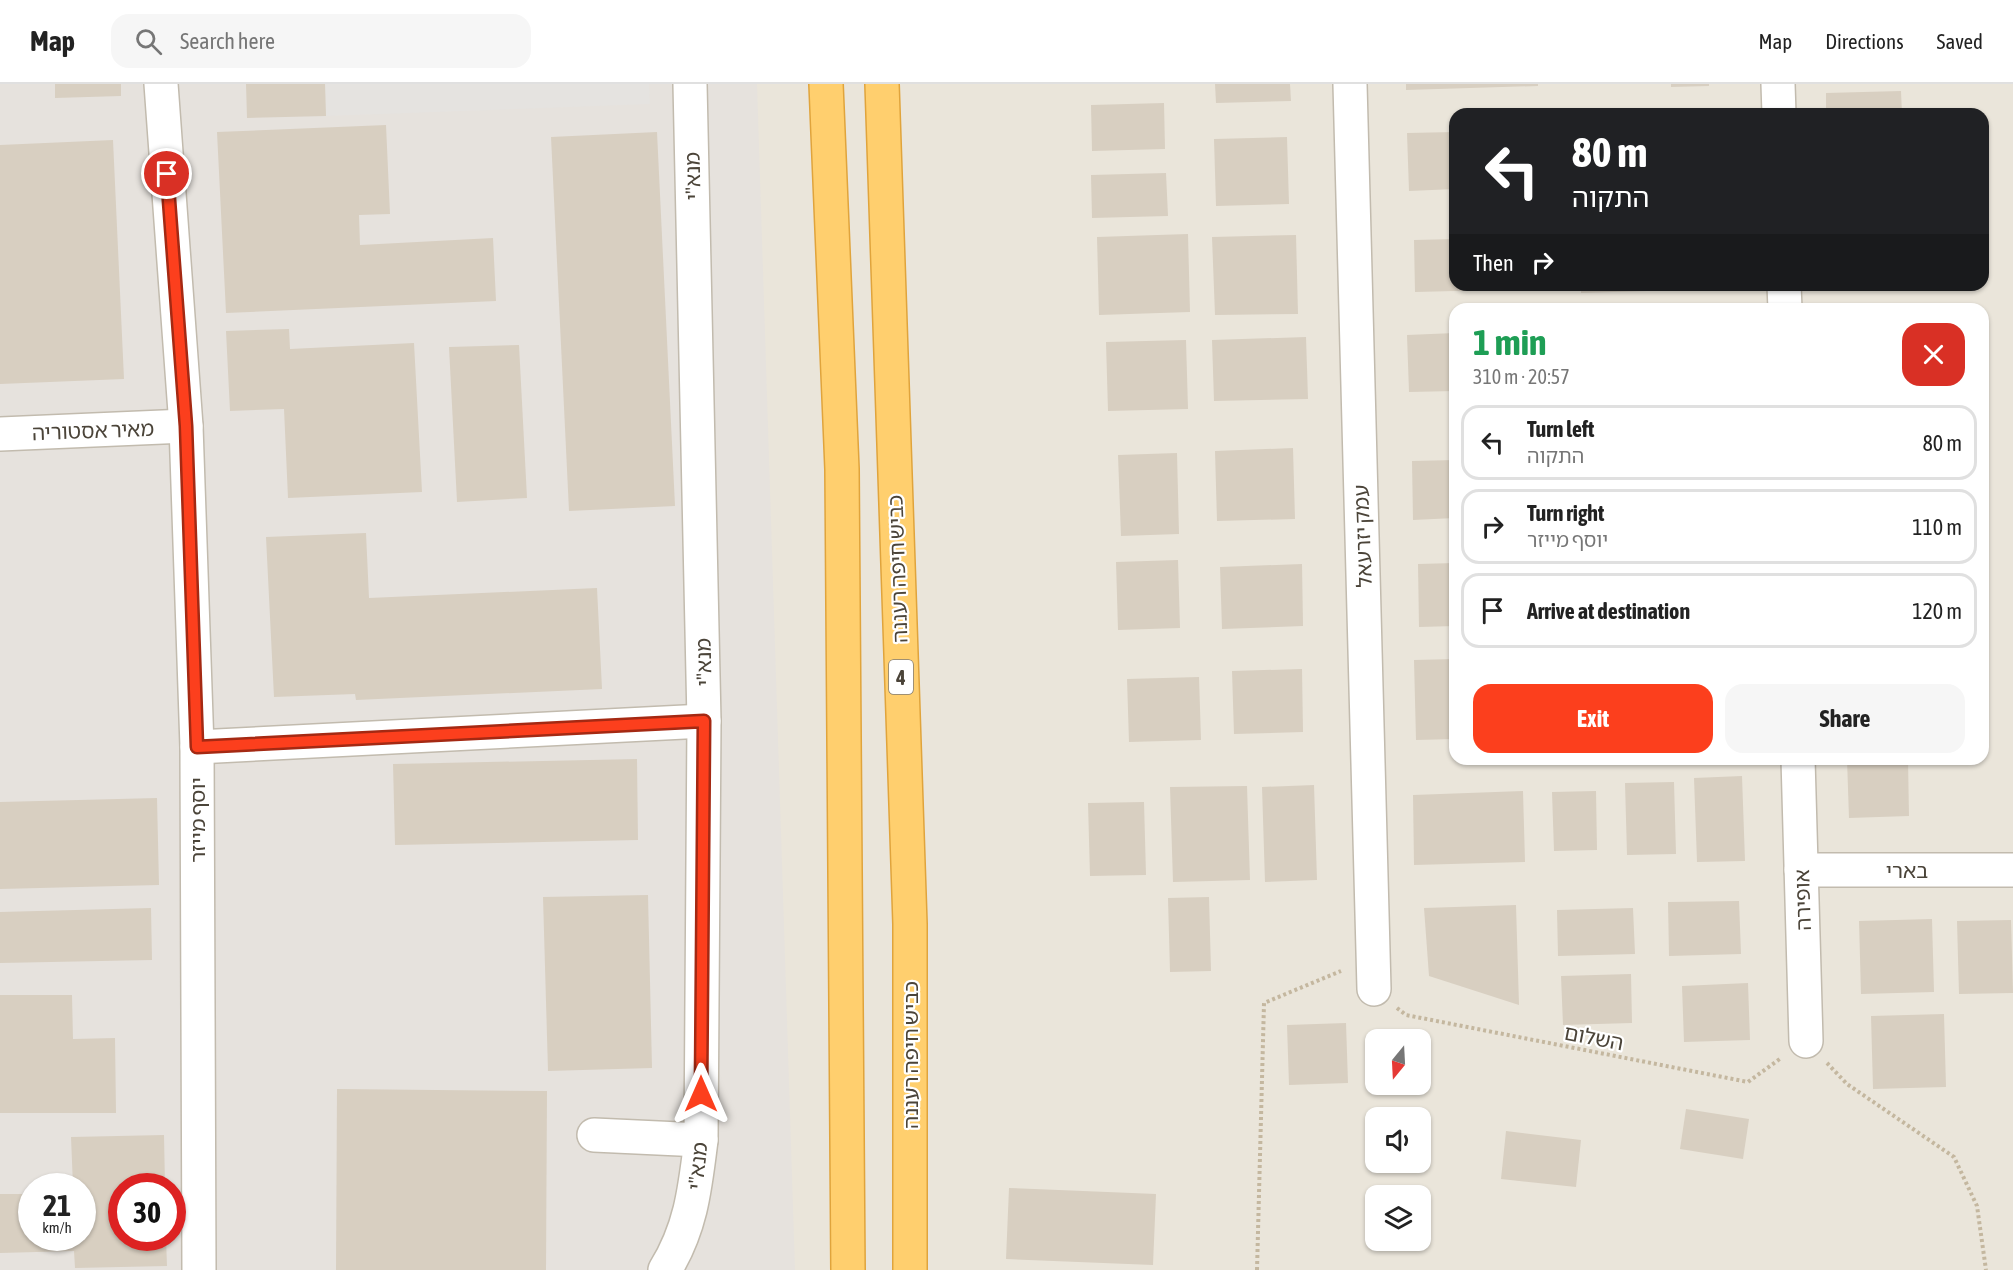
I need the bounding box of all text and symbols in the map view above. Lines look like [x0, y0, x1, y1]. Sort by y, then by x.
search box [111, 14, 531, 68]
text: Map [30, 25, 75, 57]
icon: search [132, 25, 165, 58]
text: Search here [180, 28, 275, 54]
text: Map [1758, 29, 1792, 53]
text: Directions [1825, 29, 1904, 53]
text: Saved [1937, 29, 1983, 53]
text: 80 m [1572, 128, 1647, 176]
icon: left [1473, 132, 1551, 210]
pin [141, 148, 192, 199]
street label: מנא"י [680, 152, 704, 200]
icon: arrive [150, 157, 183, 190]
text: התקוה [1572, 182, 1649, 213]
icon: right [1526, 246, 1559, 279]
text: Then [1473, 250, 1514, 276]
text: 1 min [1473, 321, 1547, 363]
button: close [1902, 323, 1965, 386]
text: 310 m · 20:57 [1473, 365, 1570, 388]
street label: מאיר אסטוריה [31, 416, 155, 444]
text: Turn left [1527, 416, 1594, 442]
icon: left [1476, 426, 1509, 459]
text: 80 m [1922, 430, 1962, 456]
text: התקוה [1527, 444, 1584, 467]
street label: עמק יזרעאל [1348, 484, 1376, 588]
street label: כביש חיפה רעננה [882, 495, 912, 643]
text: Turn right [1527, 500, 1604, 526]
icon: right [1476, 510, 1509, 543]
text: 110 m [1912, 514, 1962, 540]
text: יוסף מייזר [1527, 528, 1608, 551]
icon: arrive [1476, 594, 1509, 627]
text: Arrive at destination [1527, 598, 1690, 624]
text: 120 m [1912, 598, 1962, 624]
street label: מנא"י [691, 638, 715, 686]
road number: 4 [889, 660, 913, 694]
button: Exit [1473, 684, 1713, 753]
button: Share [1725, 684, 1965, 753]
street label: יוסף מייזר [185, 777, 209, 863]
street label: בארי [1886, 858, 1928, 882]
street label: אופירה [1789, 869, 1815, 931]
street label: כביש חיפה רעננה [898, 981, 922, 1129]
street label: השלום [1562, 1020, 1626, 1054]
north arrow [1365, 1029, 1431, 1095]
map controls [1365, 1029, 1431, 1251]
position arrow [669, 1062, 733, 1126]
button: sound [1365, 1107, 1431, 1173]
street label: מנא"י [683, 1141, 711, 1191]
speed limit sign: 30 [108, 1173, 186, 1251]
button: layers [1365, 1185, 1431, 1251]
text: 21 [43, 1188, 71, 1222]
text: km/h [42, 1219, 72, 1236]

